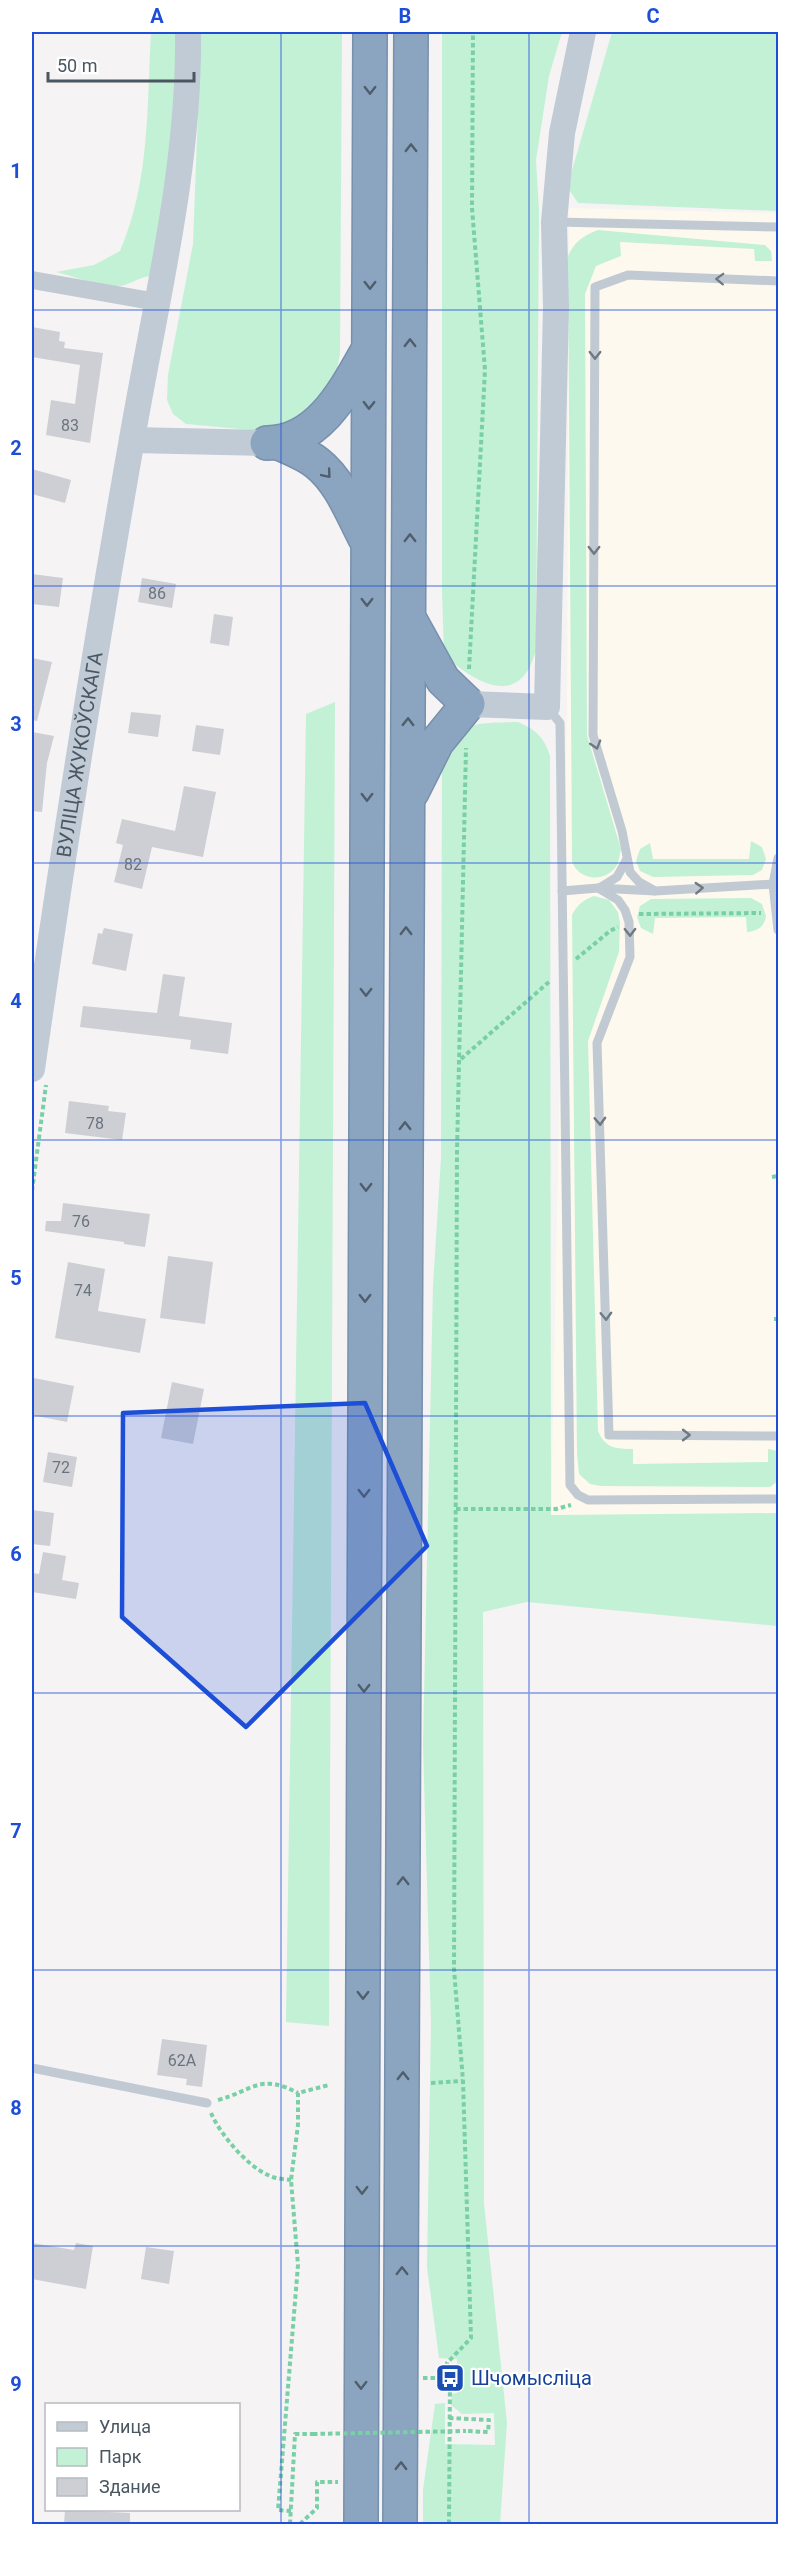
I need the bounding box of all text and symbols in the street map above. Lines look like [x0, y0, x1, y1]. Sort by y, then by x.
text: A [150, 4, 164, 28]
text: B [399, 4, 411, 28]
text: C [646, 4, 660, 28]
scale bar [48, 45, 194, 83]
text: 50 m [57, 55, 97, 76]
one-way arrow [364, 85, 376, 94]
one-way arrow [405, 143, 417, 152]
text: 1 [10, 159, 22, 183]
one-way arrow [716, 272, 725, 285]
one-way arrow [364, 280, 376, 289]
one-way arrow [404, 338, 416, 347]
one-way arrow [589, 351, 601, 360]
one-way arrow [363, 400, 376, 409]
house number: 83 [61, 416, 79, 435]
text: 2 [10, 436, 22, 460]
one-way arrow [320, 467, 331, 478]
one-way arrow [404, 533, 416, 542]
one-way arrow [588, 546, 600, 555]
house number: 86 [148, 584, 166, 603]
one-way arrow [361, 597, 373, 606]
street label: ВУЛІЦА ЖУКОЎСКАГА [51, 650, 108, 859]
text: 3 [10, 712, 22, 736]
one-way arrow [402, 718, 414, 727]
one-way arrow [589, 739, 601, 750]
one-way arrow [361, 792, 373, 801]
house number: 82 [124, 855, 142, 874]
one-way arrow [694, 882, 703, 895]
one-way arrow [400, 927, 413, 936]
one-way arrow [623, 928, 636, 937]
one-way arrow [360, 987, 372, 996]
text: 4 [10, 989, 22, 1013]
house number: 78 [86, 1114, 104, 1133]
one-way arrow [593, 1117, 606, 1126]
one-way arrow [399, 1122, 412, 1131]
one-way arrow [360, 1182, 372, 1191]
house number: 76 [72, 1212, 90, 1231]
text: 5 [10, 1266, 22, 1290]
house number: 74 [74, 1281, 92, 1300]
one-way arrow [359, 1294, 371, 1303]
one-way arrow [599, 1312, 612, 1321]
one-way arrow [681, 1429, 690, 1441]
house number: 72 [52, 1458, 70, 1477]
one-way arrow [358, 1489, 370, 1498]
text: 6 [10, 1542, 22, 1566]
one-way arrow [358, 1684, 370, 1693]
text: 7 [10, 1819, 22, 1843]
one-way arrow [397, 1877, 409, 1886]
one-way arrow [357, 1991, 369, 2000]
house number: 62А [168, 2051, 197, 2070]
one-way arrow [397, 2072, 409, 2081]
text: 8 [10, 2096, 22, 2120]
one-way arrow [356, 2186, 368, 2195]
one-way arrow [396, 2267, 408, 2276]
bus stop icon: Шчомысліца [434, 2362, 466, 2394]
place label: Шчомысліца [471, 2366, 592, 2390]
text: 9 [10, 2372, 22, 2396]
one-way arrow [355, 2381, 367, 2390]
legend [45, 2403, 240, 2511]
text: Улица [99, 2416, 151, 2437]
text: Парк [99, 2446, 142, 2467]
one-way arrow [395, 2462, 407, 2471]
text: Здание [99, 2476, 161, 2497]

